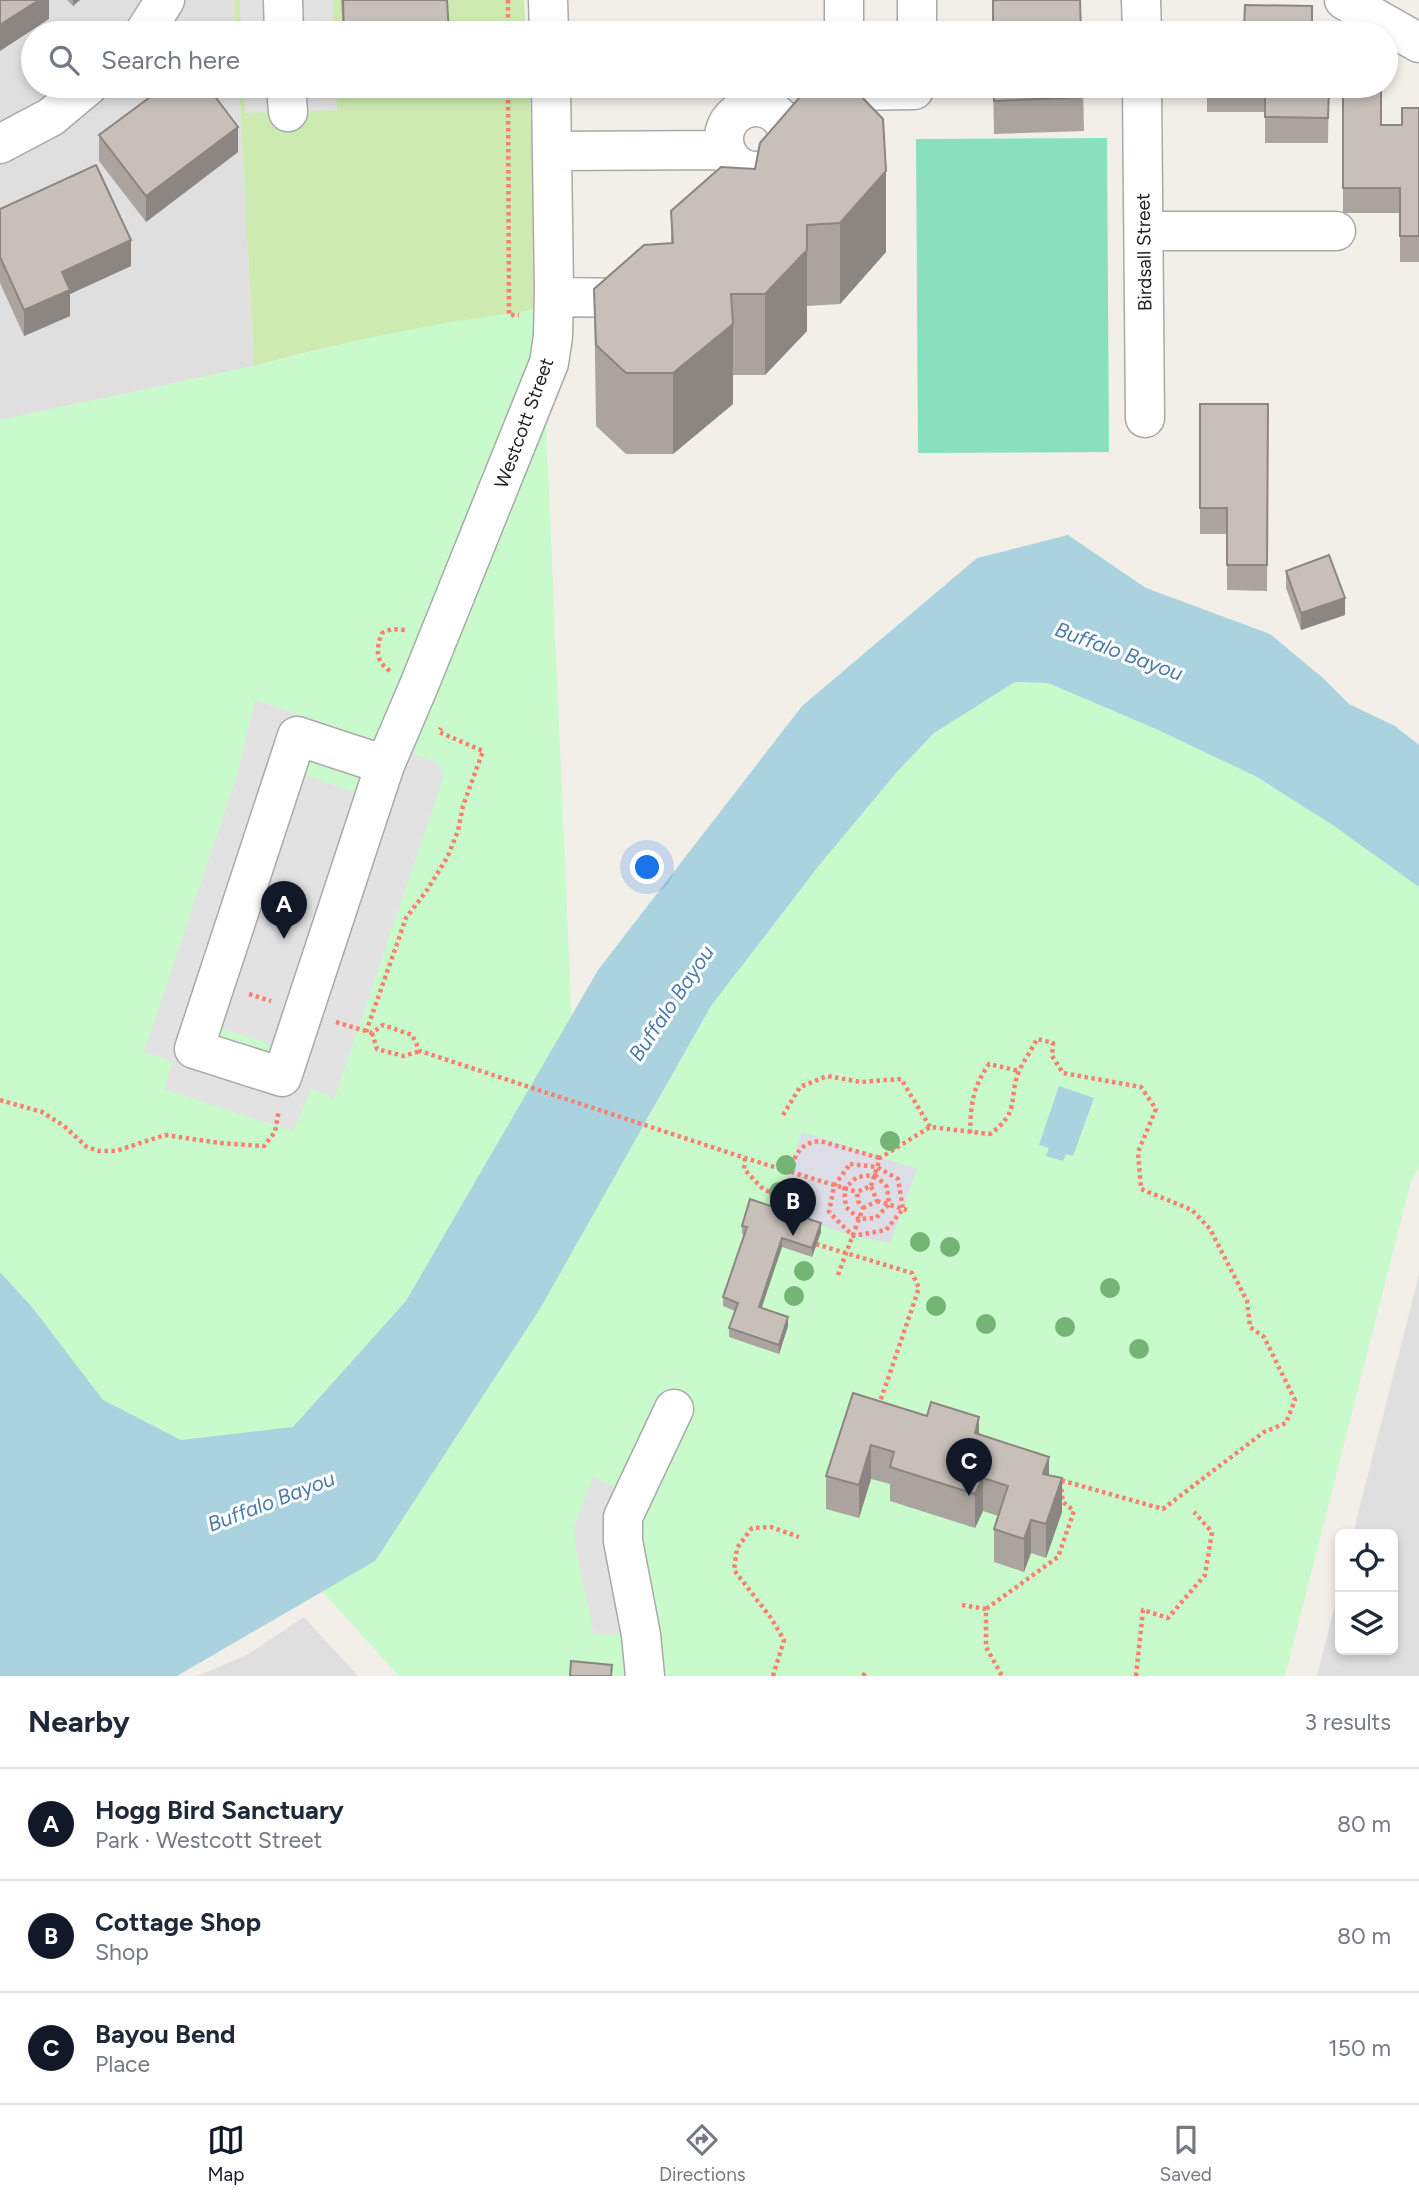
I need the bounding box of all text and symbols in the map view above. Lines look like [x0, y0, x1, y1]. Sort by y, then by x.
search box [21, 21, 1398, 98]
icon: search [45, 41, 83, 79]
text: Search here [101, 44, 240, 76]
street label: Birdsall Street [1131, 193, 1157, 311]
street label: Westcott Street [490, 355, 558, 491]
water label: Buffalo Bayou [1052, 616, 1187, 686]
your location [630, 850, 664, 884]
pin: A [261, 881, 307, 939]
water label: Buffalo Bayou [623, 940, 719, 1066]
pin: B [770, 1178, 816, 1236]
pin: C [946, 1438, 992, 1496]
water label: Buffalo Bayou [204, 1465, 338, 1537]
map controls [1335, 1529, 1398, 1655]
button: locate [1335, 1529, 1398, 1592]
button: layers [1335, 1592, 1398, 1655]
text: Nearby [28, 1703, 130, 1740]
text: 3 results [1304, 1708, 1391, 1736]
text: Hogg Bird Sanctuary [95, 1794, 344, 1826]
text: A [43, 1810, 59, 1838]
text: 80 m [1337, 1810, 1391, 1838]
text: Park · Westcott Street [95, 1826, 322, 1854]
text: Cottage Shop [95, 1906, 261, 1938]
text: B [44, 1922, 58, 1950]
text: 80 m [1337, 1922, 1391, 1950]
text: Shop [95, 1938, 149, 1966]
text: Bayou Bend [95, 2018, 236, 2050]
text: C [43, 2034, 59, 2062]
text: 150 m [1328, 2034, 1391, 2062]
text: Place [95, 2050, 150, 2078]
tab: Map [207, 2121, 245, 2186]
tab: Directions [659, 2121, 746, 2186]
tab: Saved [1160, 2121, 1212, 2186]

